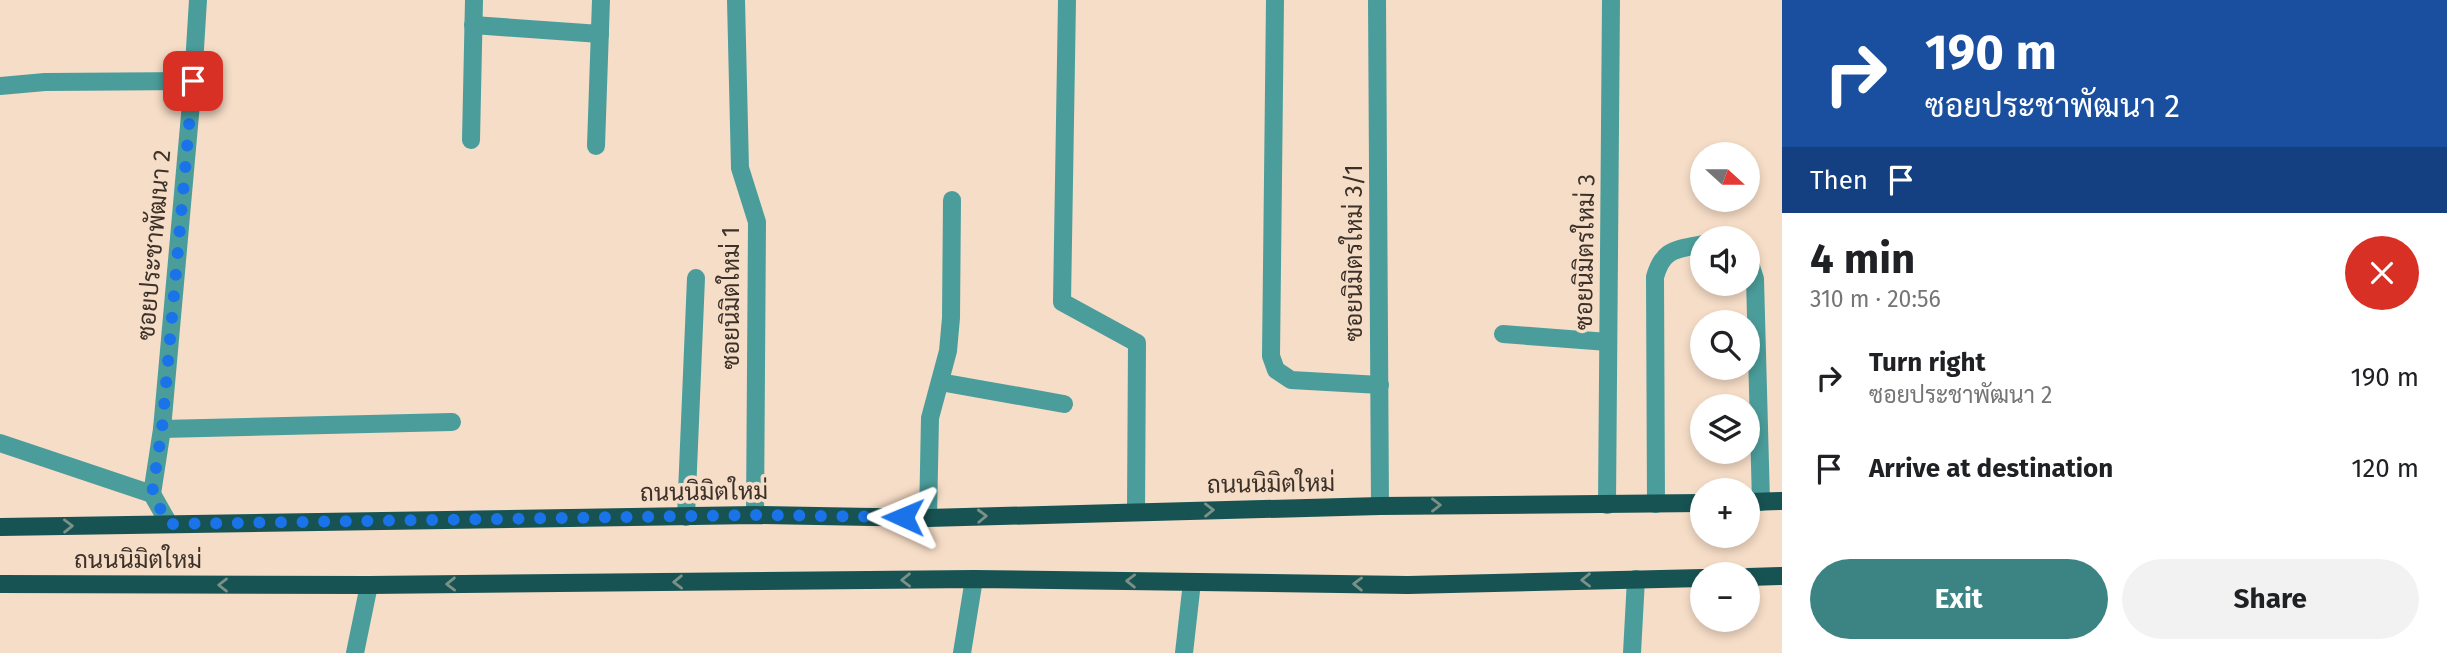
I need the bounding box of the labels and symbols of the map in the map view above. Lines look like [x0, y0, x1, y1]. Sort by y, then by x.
pin [163, 51, 223, 111]
north arrow [1690, 142, 1760, 212]
street label: ซอยประชาพัฒนา 2 [132, 148, 176, 342]
street label: ซอยนิมิตรใหม่ 3/1 [1338, 164, 1368, 342]
street label: ซอยนิมิตรใหม่ 3 [1568, 174, 1600, 330]
street label: ซอยนิมิตใหม่ 1 [715, 226, 745, 370]
street label: ถนนนิมิตใหม่ [1207, 467, 1335, 499]
street label: ถนนนิมิตใหม่ [640, 475, 768, 507]
position arrow [866, 480, 940, 554]
one-way arrow [1432, 497, 1442, 513]
one-way arrow [1204, 502, 1215, 518]
one-way arrow [977, 508, 987, 524]
one-way arrow [63, 518, 74, 533]
street label: ถนนนิมิตใหม่ [74, 544, 202, 574]
one-way arrow [900, 572, 911, 588]
one-way arrow [1125, 573, 1135, 589]
one-way arrow [1580, 573, 1591, 588]
one-way arrow [673, 574, 683, 590]
one-way arrow [445, 576, 456, 592]
one-way arrow [1352, 576, 1363, 592]
one-way arrow [218, 577, 228, 593]

